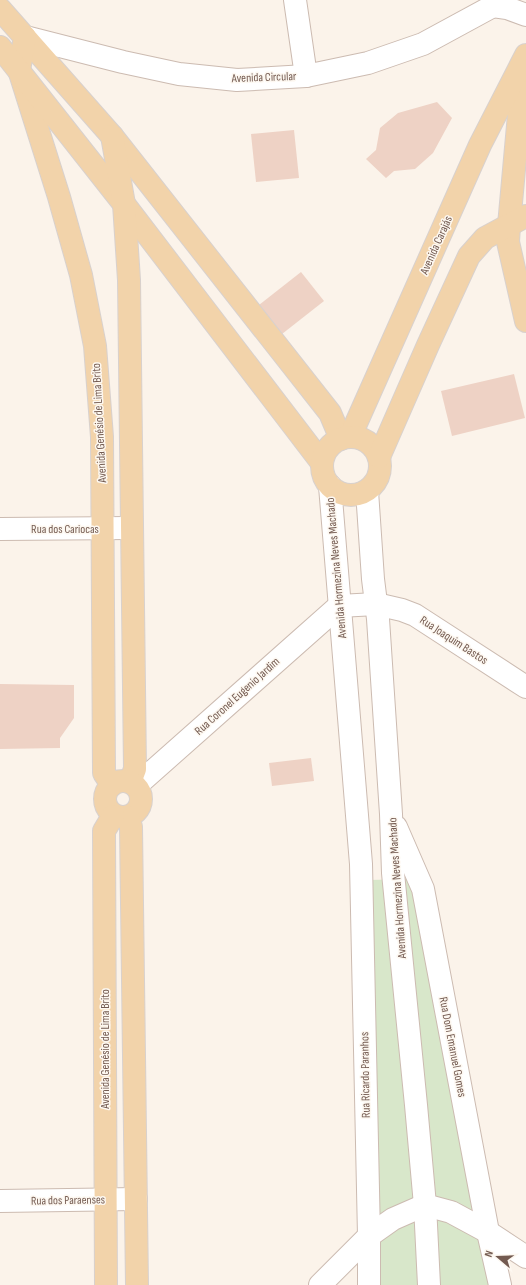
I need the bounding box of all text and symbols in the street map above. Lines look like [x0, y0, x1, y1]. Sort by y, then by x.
street label: Avenida Circular [230, 69, 297, 86]
street label: Avenida Carajás [416, 214, 456, 278]
street label: Avenida Genésio de Lima Brito [89, 363, 110, 484]
street label: Avenida Hormezina Neves Machado [323, 497, 350, 640]
street label: Rua dos Cariocas [31, 522, 99, 537]
street label: Rua Joaquim Bastos [417, 613, 491, 668]
street label: Rua Coronel Eugenio Jardim [192, 654, 283, 738]
street label: Avenida Hormezina Neves Machado [385, 817, 410, 960]
street label: Avenida Genésio de Lima Brito [98, 989, 113, 1110]
street label: Rua Dom Emanuel Gomes [435, 996, 470, 1098]
street label: Rua Ricardo Paranhos [357, 1032, 374, 1118]
street label: Rua dos Paraenses [31, 1192, 105, 1209]
north arrow [478, 1237, 518, 1277]
text: N [482, 1249, 496, 1259]

